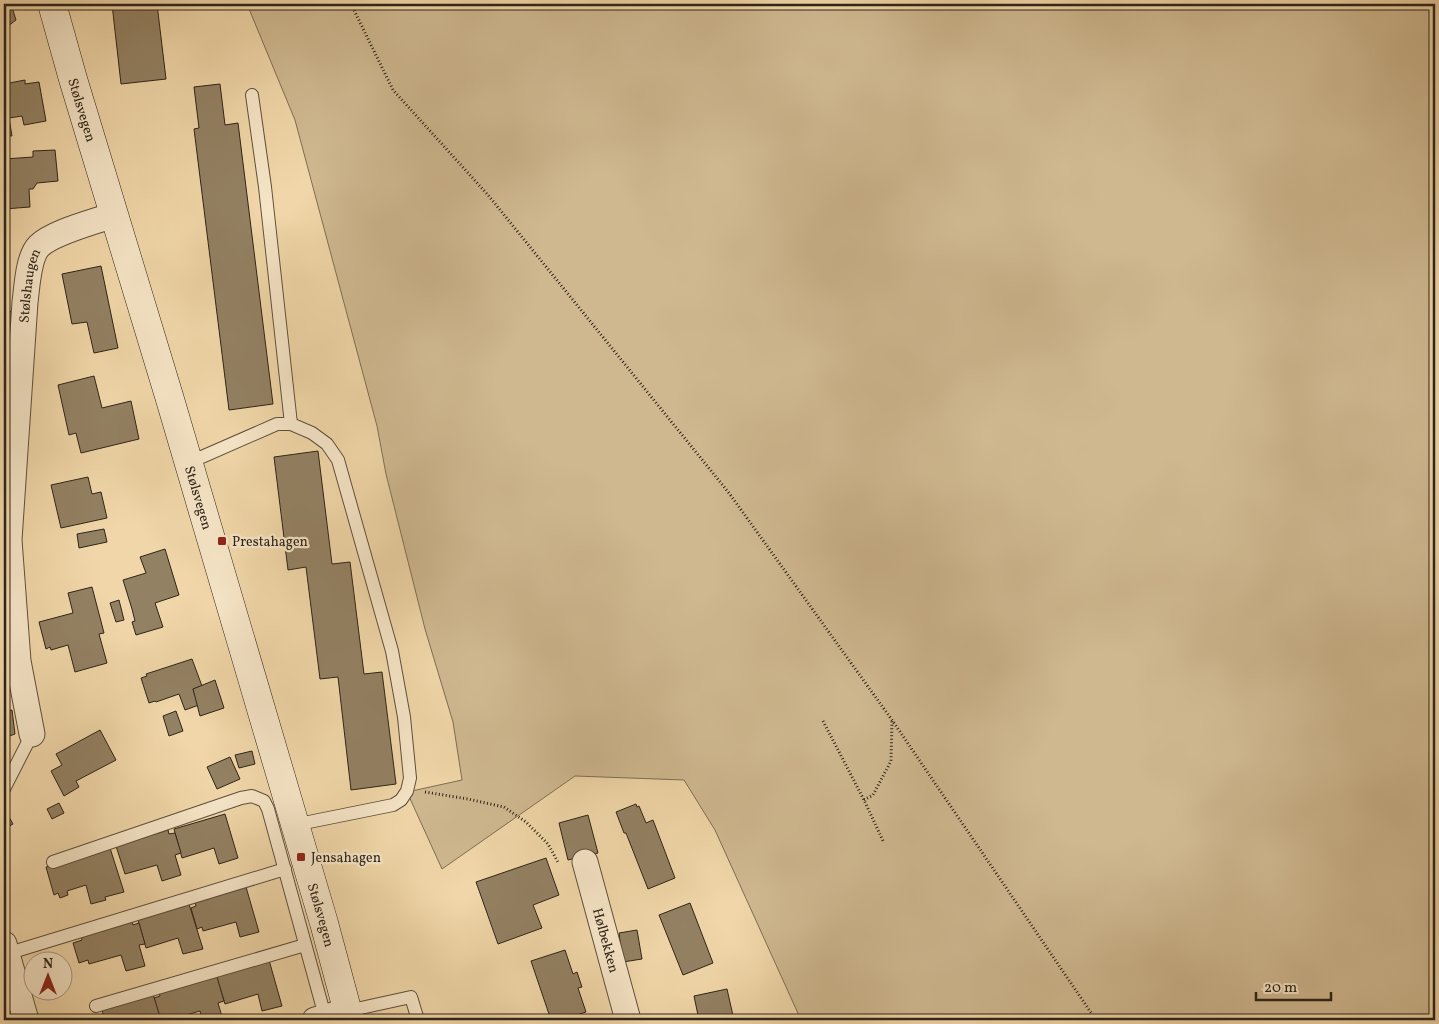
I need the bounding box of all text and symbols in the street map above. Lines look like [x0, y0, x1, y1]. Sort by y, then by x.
street label: Stølsvegen [62, 76, 100, 144]
street label: Stølshaugen [16, 245, 46, 324]
street label: Stølsvegen [179, 464, 216, 532]
place label: Prestahagen [232, 533, 308, 552]
marker: Prestahagen [216, 535, 228, 547]
place label: Jensahagen [311, 849, 381, 868]
marker: Jensahagen [295, 851, 307, 863]
street label: Stølsvegen [302, 881, 338, 949]
street label: Hølbekken [587, 906, 623, 975]
north arrow [22, 952, 72, 1002]
text: N [43, 955, 53, 974]
scale bar [1256, 969, 1332, 1001]
text: 20 m [1264, 978, 1297, 999]

